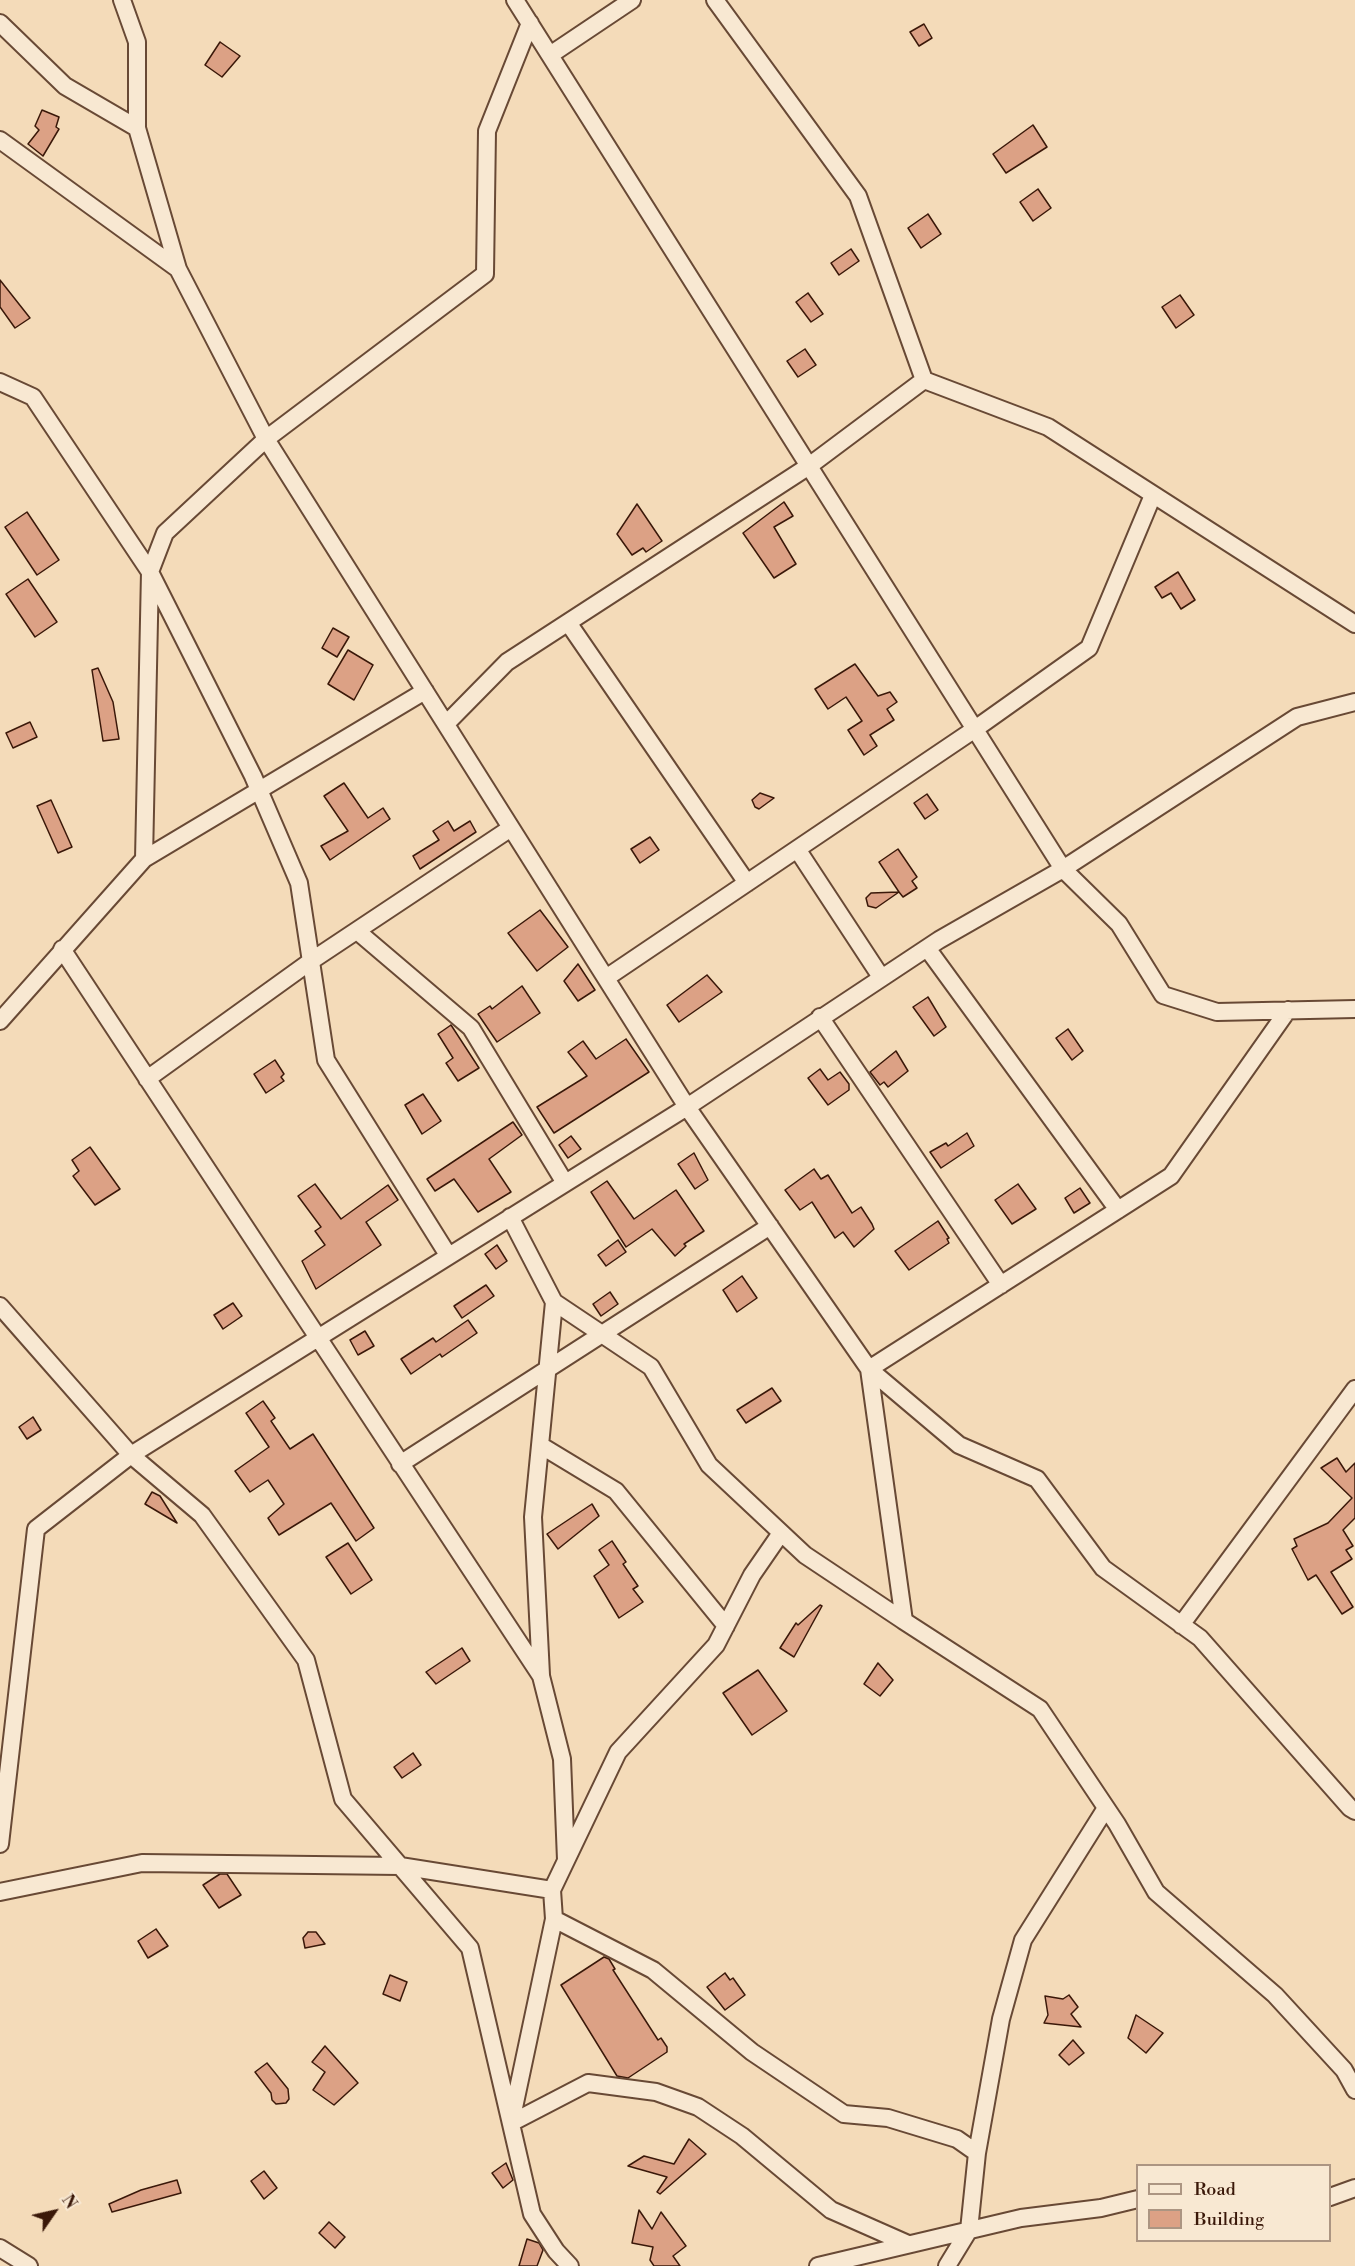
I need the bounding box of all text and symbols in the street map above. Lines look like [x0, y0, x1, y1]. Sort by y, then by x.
legend [1136, 2164, 1331, 2242]
text: Road [1194, 2178, 1236, 2201]
north arrow [24, 2182, 84, 2242]
text: N [57, 2191, 81, 2213]
text: Building [1194, 2208, 1264, 2231]

